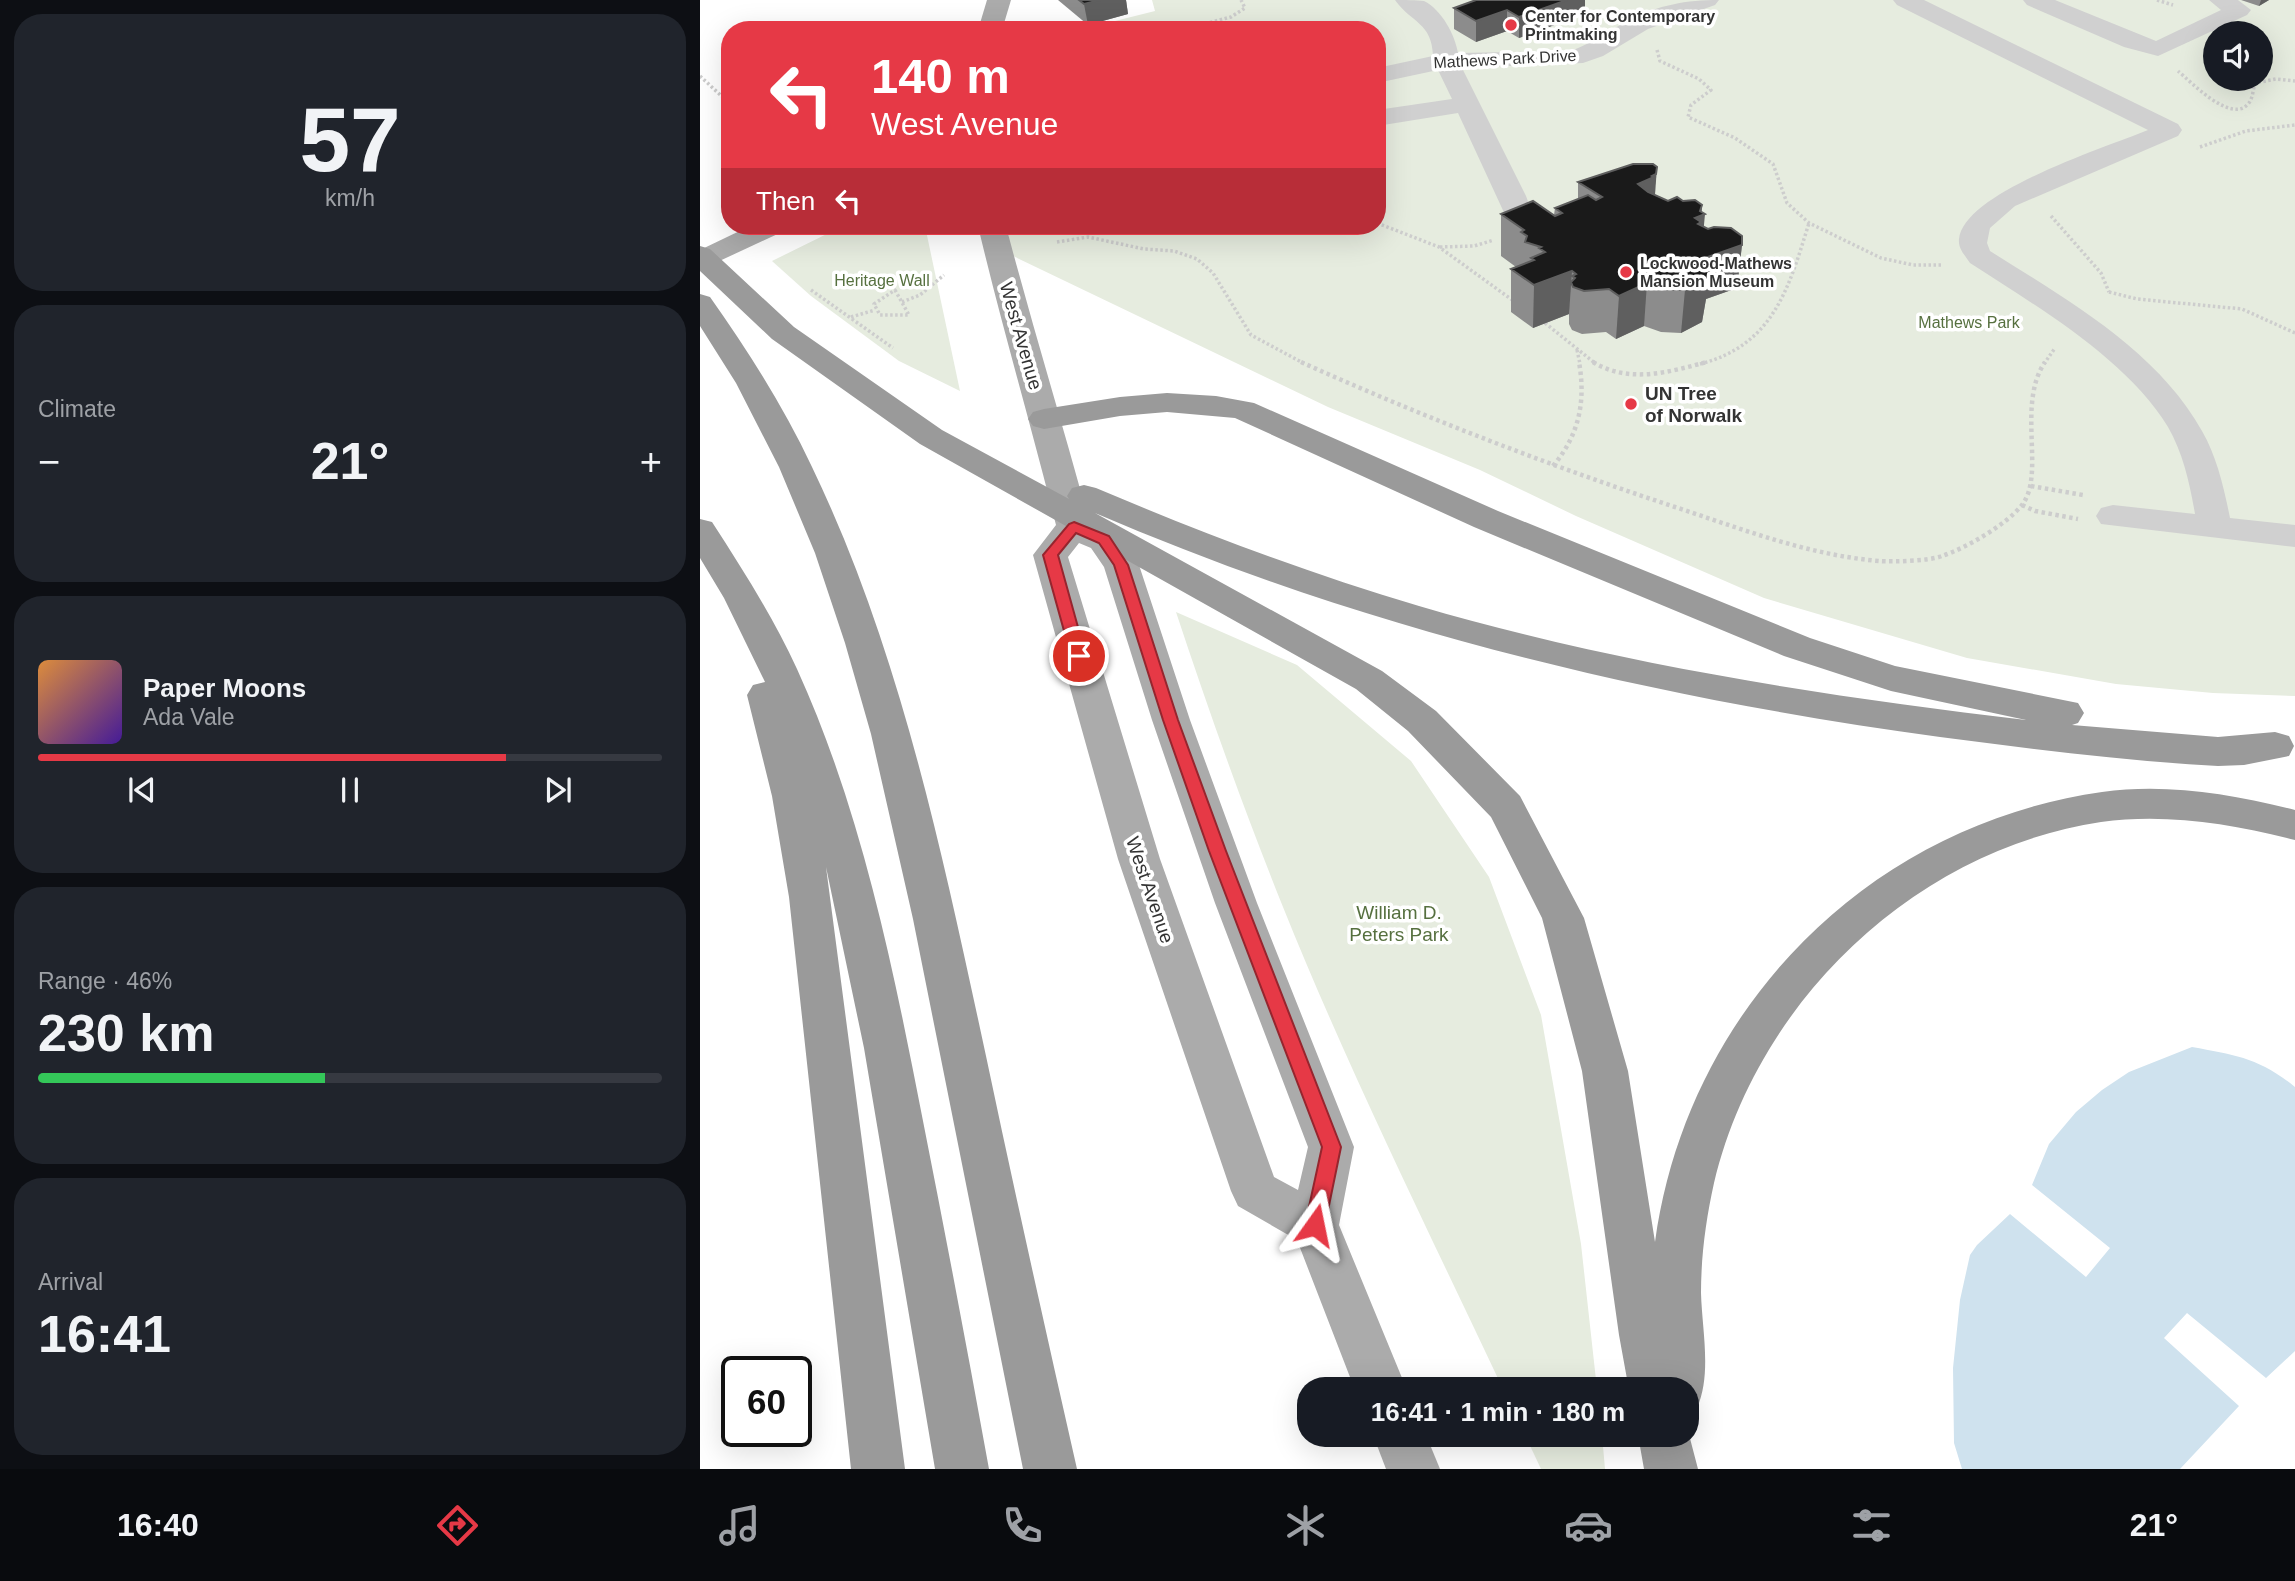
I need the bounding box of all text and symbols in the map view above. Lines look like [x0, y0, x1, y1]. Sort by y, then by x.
place label: Center for Contemporary Printmaking [1525, 8, 1715, 43]
marker: Center for Contemporary Printmaking [1503, 17, 1519, 33]
map controls [2203, 21, 2273, 91]
button: sound [2203, 21, 2273, 91]
street label: Mathews Park Drive [1433, 47, 1577, 71]
icon: left [756, 49, 847, 140]
text: 140 m [871, 49, 1010, 103]
text: 57 [299, 89, 401, 190]
text: West Avenue [871, 106, 1058, 142]
icon: left [829, 182, 867, 220]
text: km/h [325, 185, 375, 211]
text: Then [756, 186, 815, 216]
place label: Lockwood-Mathews Mansion Museum [1640, 255, 1792, 290]
marker: Lockwood-Mathews Mansion Museum [1618, 264, 1634, 280]
park label: Heritage Wall [834, 272, 930, 289]
street label: West Avenue [996, 280, 1046, 392]
park label: Mathews Park [1918, 314, 2021, 331]
place label: UN Tree of Norwalk [1645, 383, 1743, 426]
text: Climate [38, 396, 116, 422]
marker: UN Tree of Norwalk [1623, 396, 1639, 412]
text: 21° [311, 432, 389, 490]
text: − [38, 441, 60, 483]
text: + [640, 441, 662, 483]
pin [1049, 626, 1109, 686]
icon: arrive [1060, 637, 1098, 675]
text: Paper Moons [143, 673, 306, 703]
text: Ada Vale [143, 704, 235, 730]
icon: previous [123, 771, 161, 809]
icon: pause [331, 771, 369, 809]
icon: next [539, 771, 577, 809]
street label: West Avenue [1122, 834, 1178, 946]
park label: William D. Peters Park [1349, 902, 1449, 945]
text: Range · 46% [38, 968, 172, 994]
text: 230 km [38, 1004, 214, 1062]
position arrow [1278, 1188, 1352, 1262]
text: Arrival [38, 1269, 103, 1295]
text: 16:41 [38, 1305, 171, 1363]
speed limit sign: 60 [721, 1356, 812, 1447]
text: 16:41 · 1 min · 180 m [1371, 1397, 1625, 1427]
icon: directions [433, 1501, 482, 1550]
icon: music [715, 1501, 764, 1550]
icon: phone [998, 1501, 1047, 1550]
icon: climate [1281, 1501, 1330, 1550]
icon: car [1564, 1501, 1613, 1550]
icon: filters [1847, 1501, 1896, 1550]
text: 16:40 [117, 1507, 199, 1543]
text: 21° [2130, 1507, 2178, 1543]

